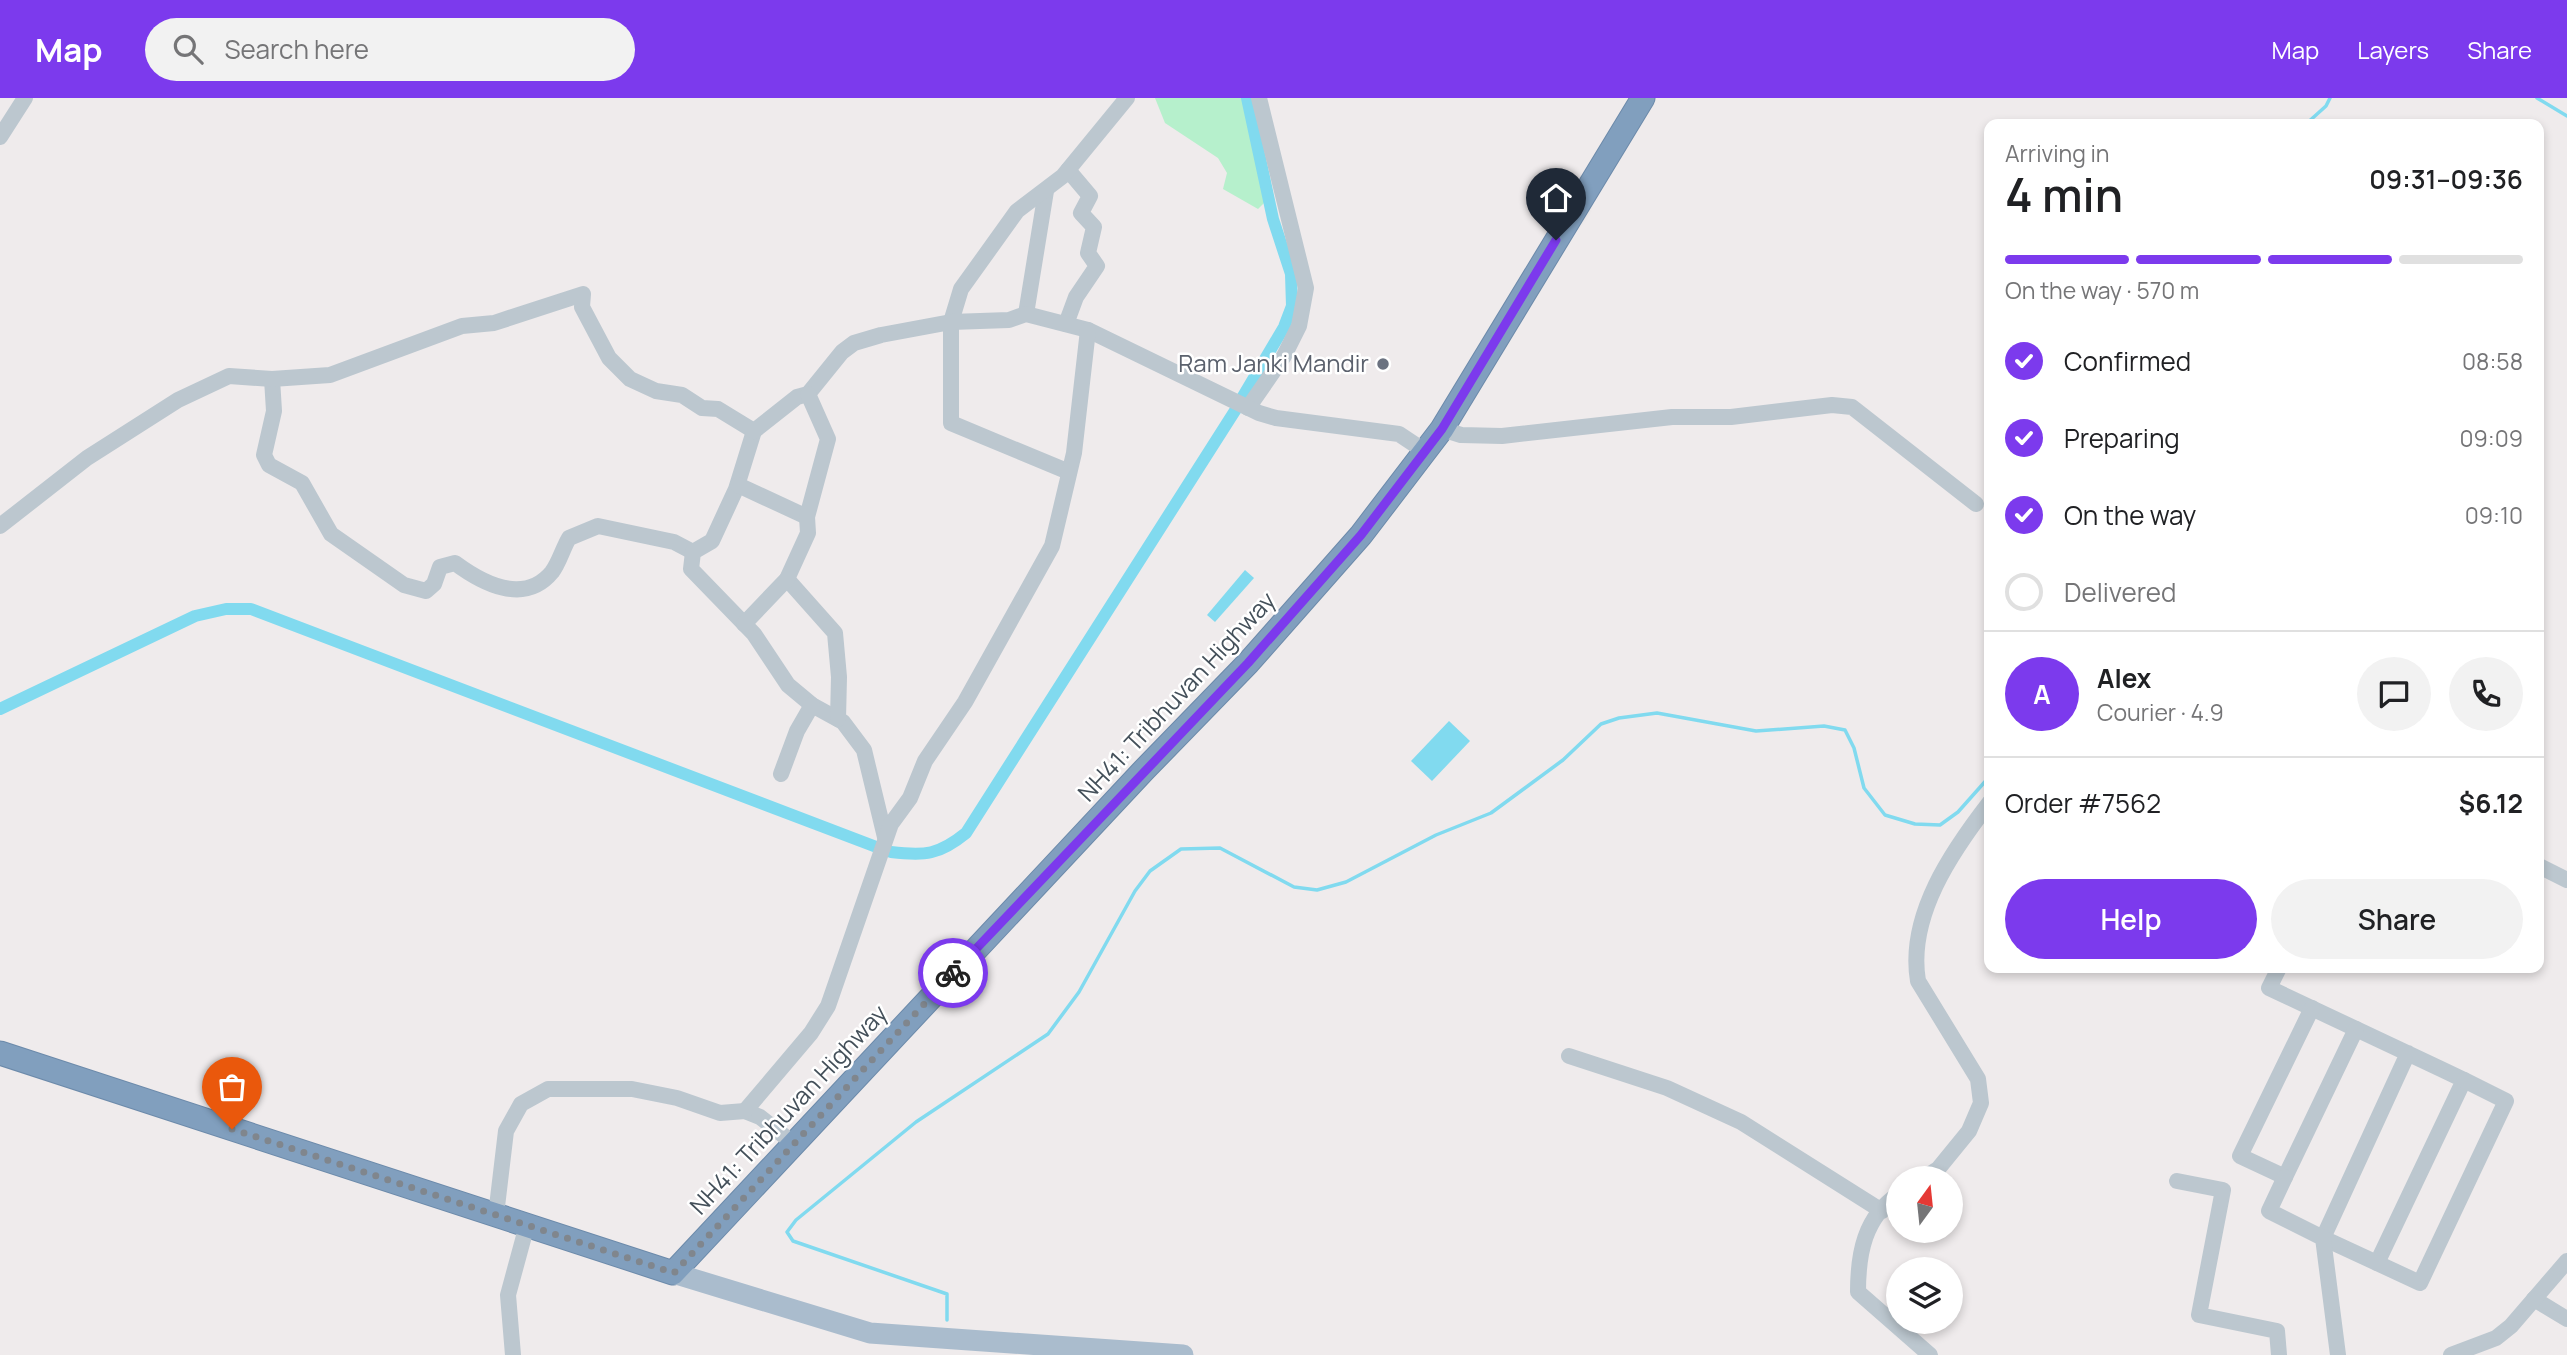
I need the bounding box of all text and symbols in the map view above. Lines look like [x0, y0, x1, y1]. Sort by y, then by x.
search box [145, 18, 635, 81]
text: Map [35, 27, 103, 72]
icon: search [169, 30, 207, 68]
text: Search here [225, 31, 369, 67]
text: Map [2272, 33, 2319, 66]
text: Layers [2357, 33, 2429, 66]
text: Share [2467, 33, 2532, 66]
text: Arriving in [2005, 137, 2110, 169]
text: 09:31–09:36 [2369, 161, 2523, 197]
text: 4 min [2005, 163, 2123, 226]
pin [1526, 168, 1586, 240]
icon: home [1537, 179, 1575, 217]
text: On the way · 570 m [2005, 274, 2199, 306]
icon: check [2005, 342, 2043, 380]
text: Confirmed [2064, 343, 2191, 379]
text: 08:58 [2462, 345, 2523, 377]
place label: Ram Janki Mandir [1178, 346, 1369, 379]
marker: Ram Janki Mandir [1375, 356, 1391, 372]
icon: check [2005, 419, 2043, 457]
text: Preparing [2064, 420, 2180, 456]
text: 09:09 [2460, 422, 2523, 454]
icon: check [2005, 496, 2043, 534]
text: On the way [2064, 497, 2196, 533]
text: 09:10 [2465, 499, 2523, 531]
text: Delivered [2064, 574, 2176, 610]
street label: NH41: Tribhuvan Highway [1070, 584, 1282, 808]
button: chat [2357, 657, 2431, 731]
button: phone [2449, 657, 2523, 731]
text: Alex [2097, 660, 2151, 696]
text: A [2033, 676, 2051, 712]
text: Courier · 4.9 [2097, 696, 2224, 728]
text: Order #7562 [2005, 785, 2161, 821]
text: $6.12 [2459, 785, 2523, 821]
button: Help [2005, 879, 2257, 959]
button: Share [2271, 879, 2523, 959]
courier [918, 938, 988, 1008]
icon: bike [934, 954, 972, 992]
street label: NH41: Tribhuvan Highway [682, 997, 894, 1221]
pin [202, 1057, 262, 1129]
icon: bag [213, 1068, 251, 1106]
north arrow [1886, 1166, 1964, 1242]
map controls [1886, 1166, 1963, 1334]
button: layers [1886, 1257, 1963, 1334]

